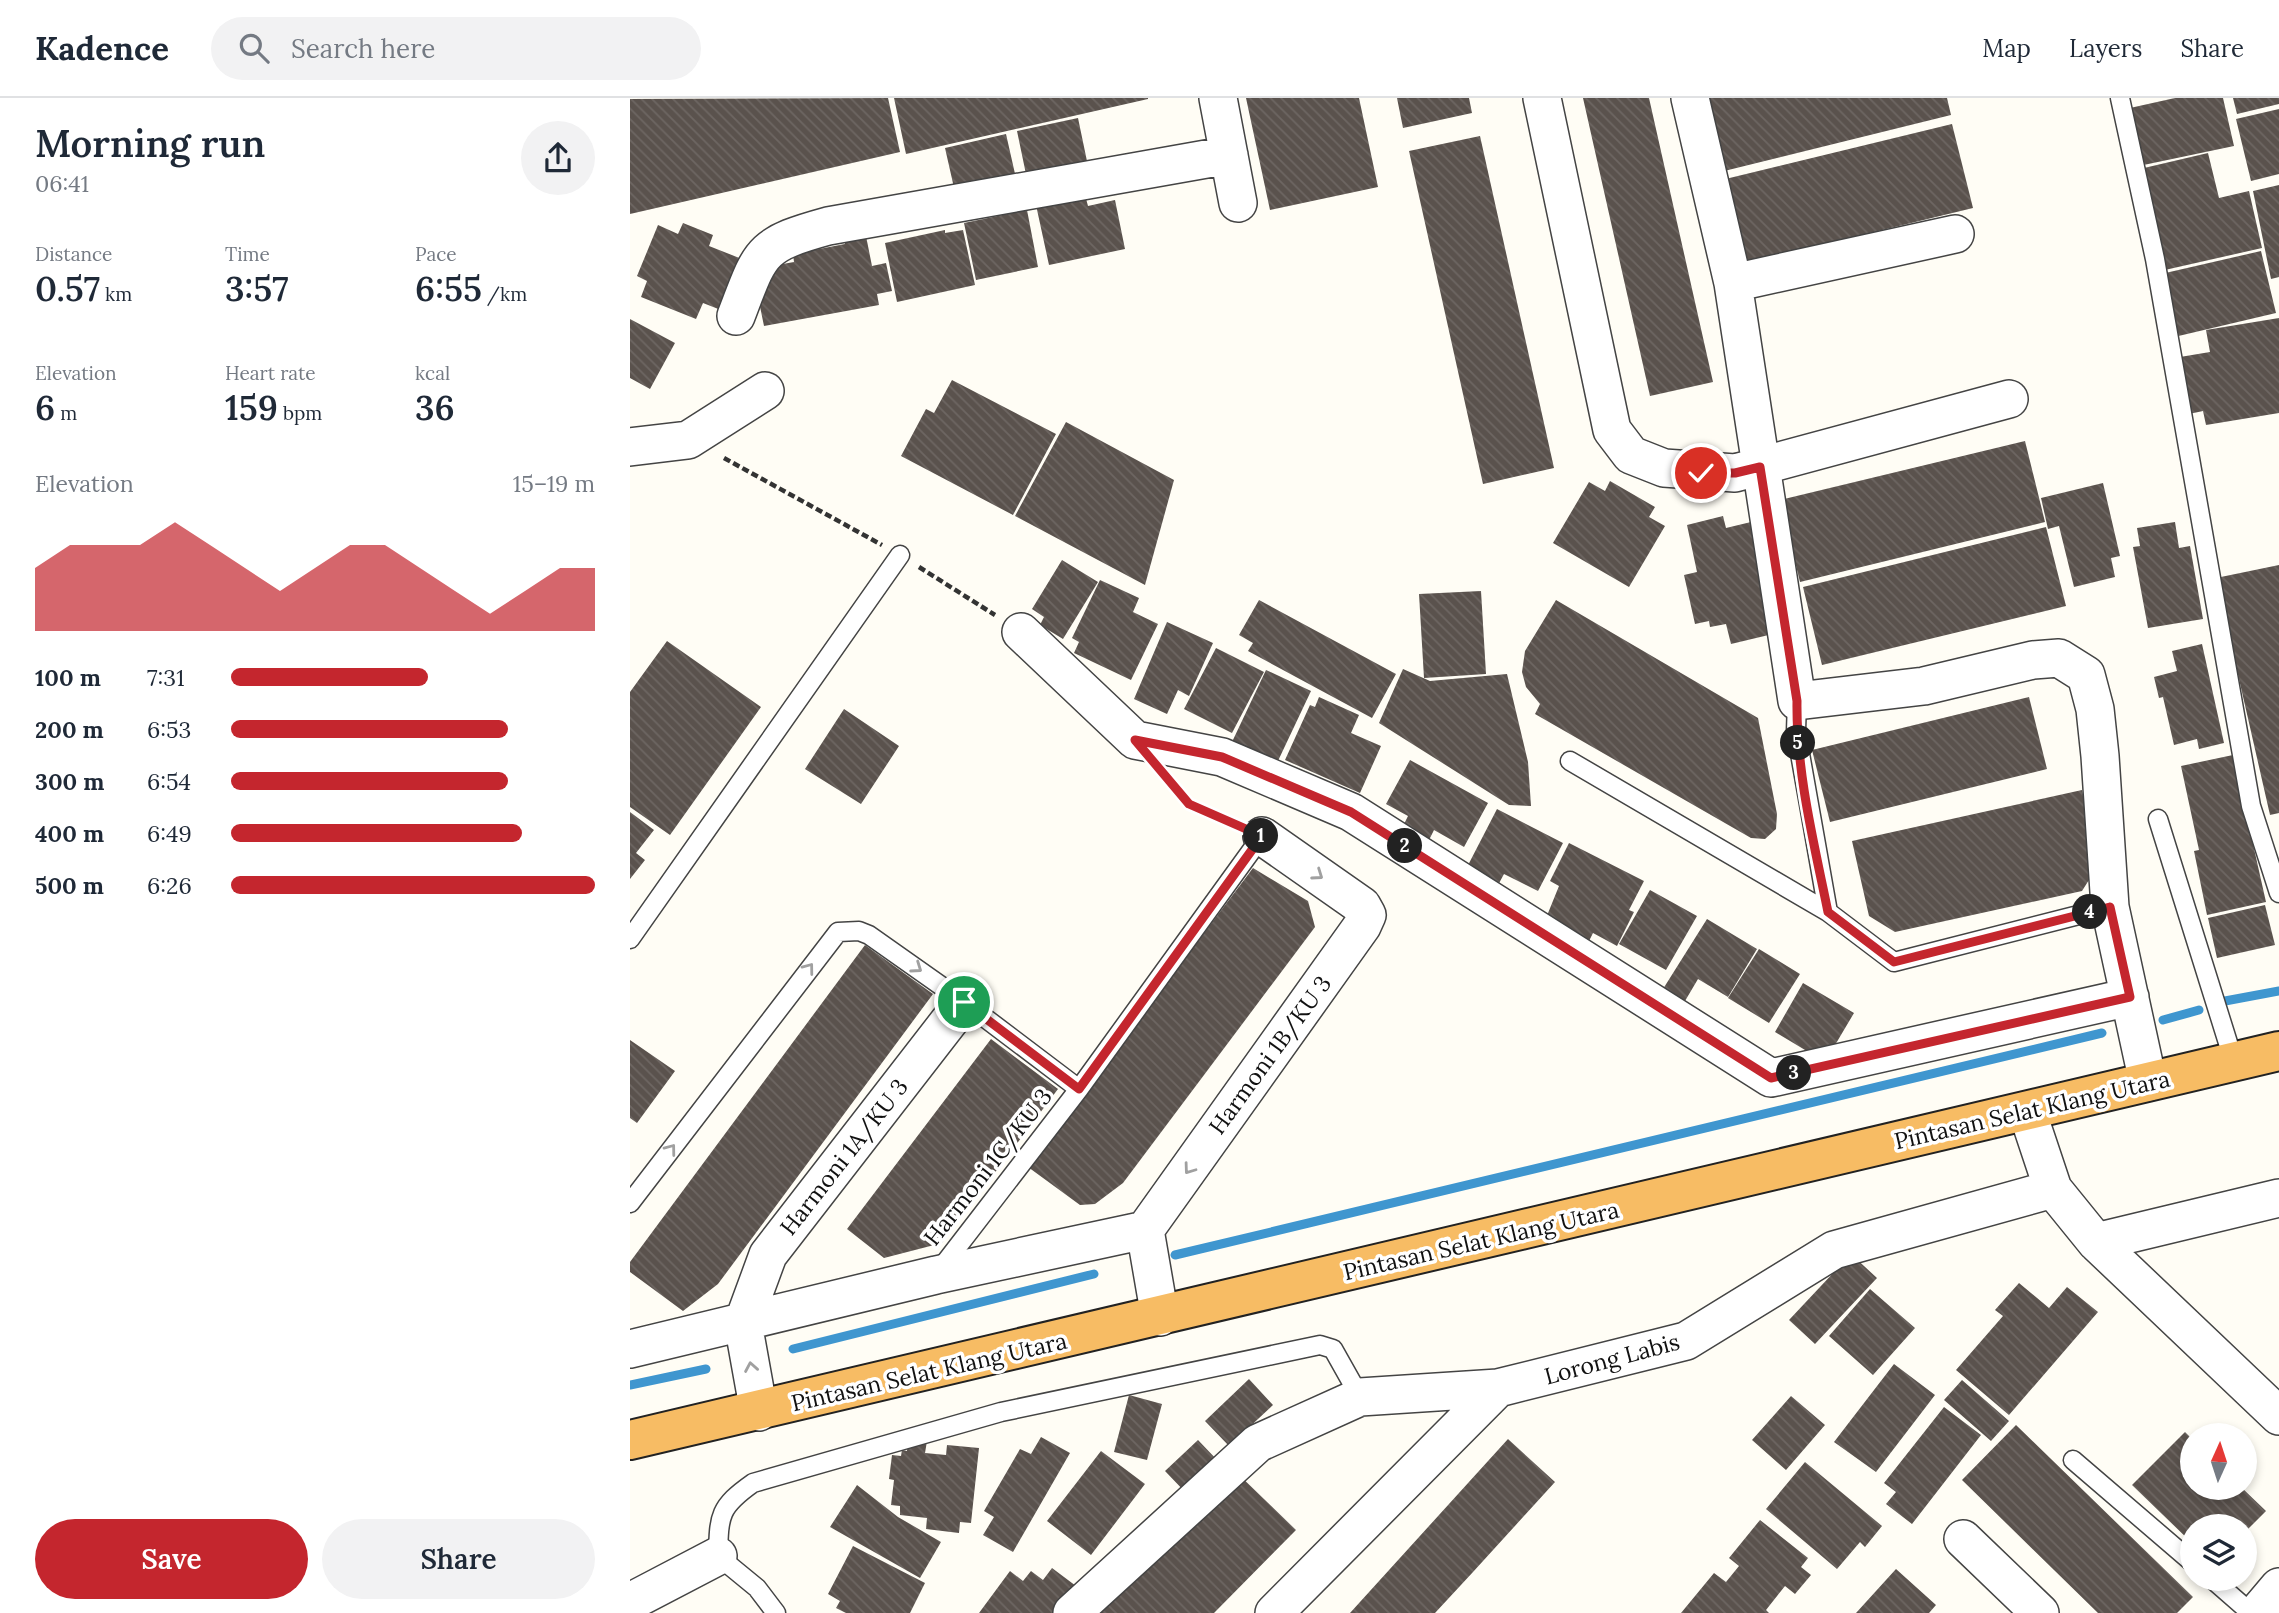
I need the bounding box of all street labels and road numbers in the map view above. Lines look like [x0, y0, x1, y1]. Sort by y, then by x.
street label: Harmoni 1B/KU 3 [1202, 970, 1338, 1140]
street label: Pintasan Selat Klang Utara [1891, 1064, 2173, 1155]
street label: Harmoni 1A/KU 3 [773, 1073, 915, 1241]
street label: Harmoni 1C/KU 3 [917, 1082, 1059, 1252]
street label: Pintasan Selat Klang Utara [1340, 1195, 1622, 1286]
street label: Pintasan Selat Klang Utara [788, 1326, 1070, 1417]
street label: Lorong Labis [1541, 1327, 1683, 1390]

